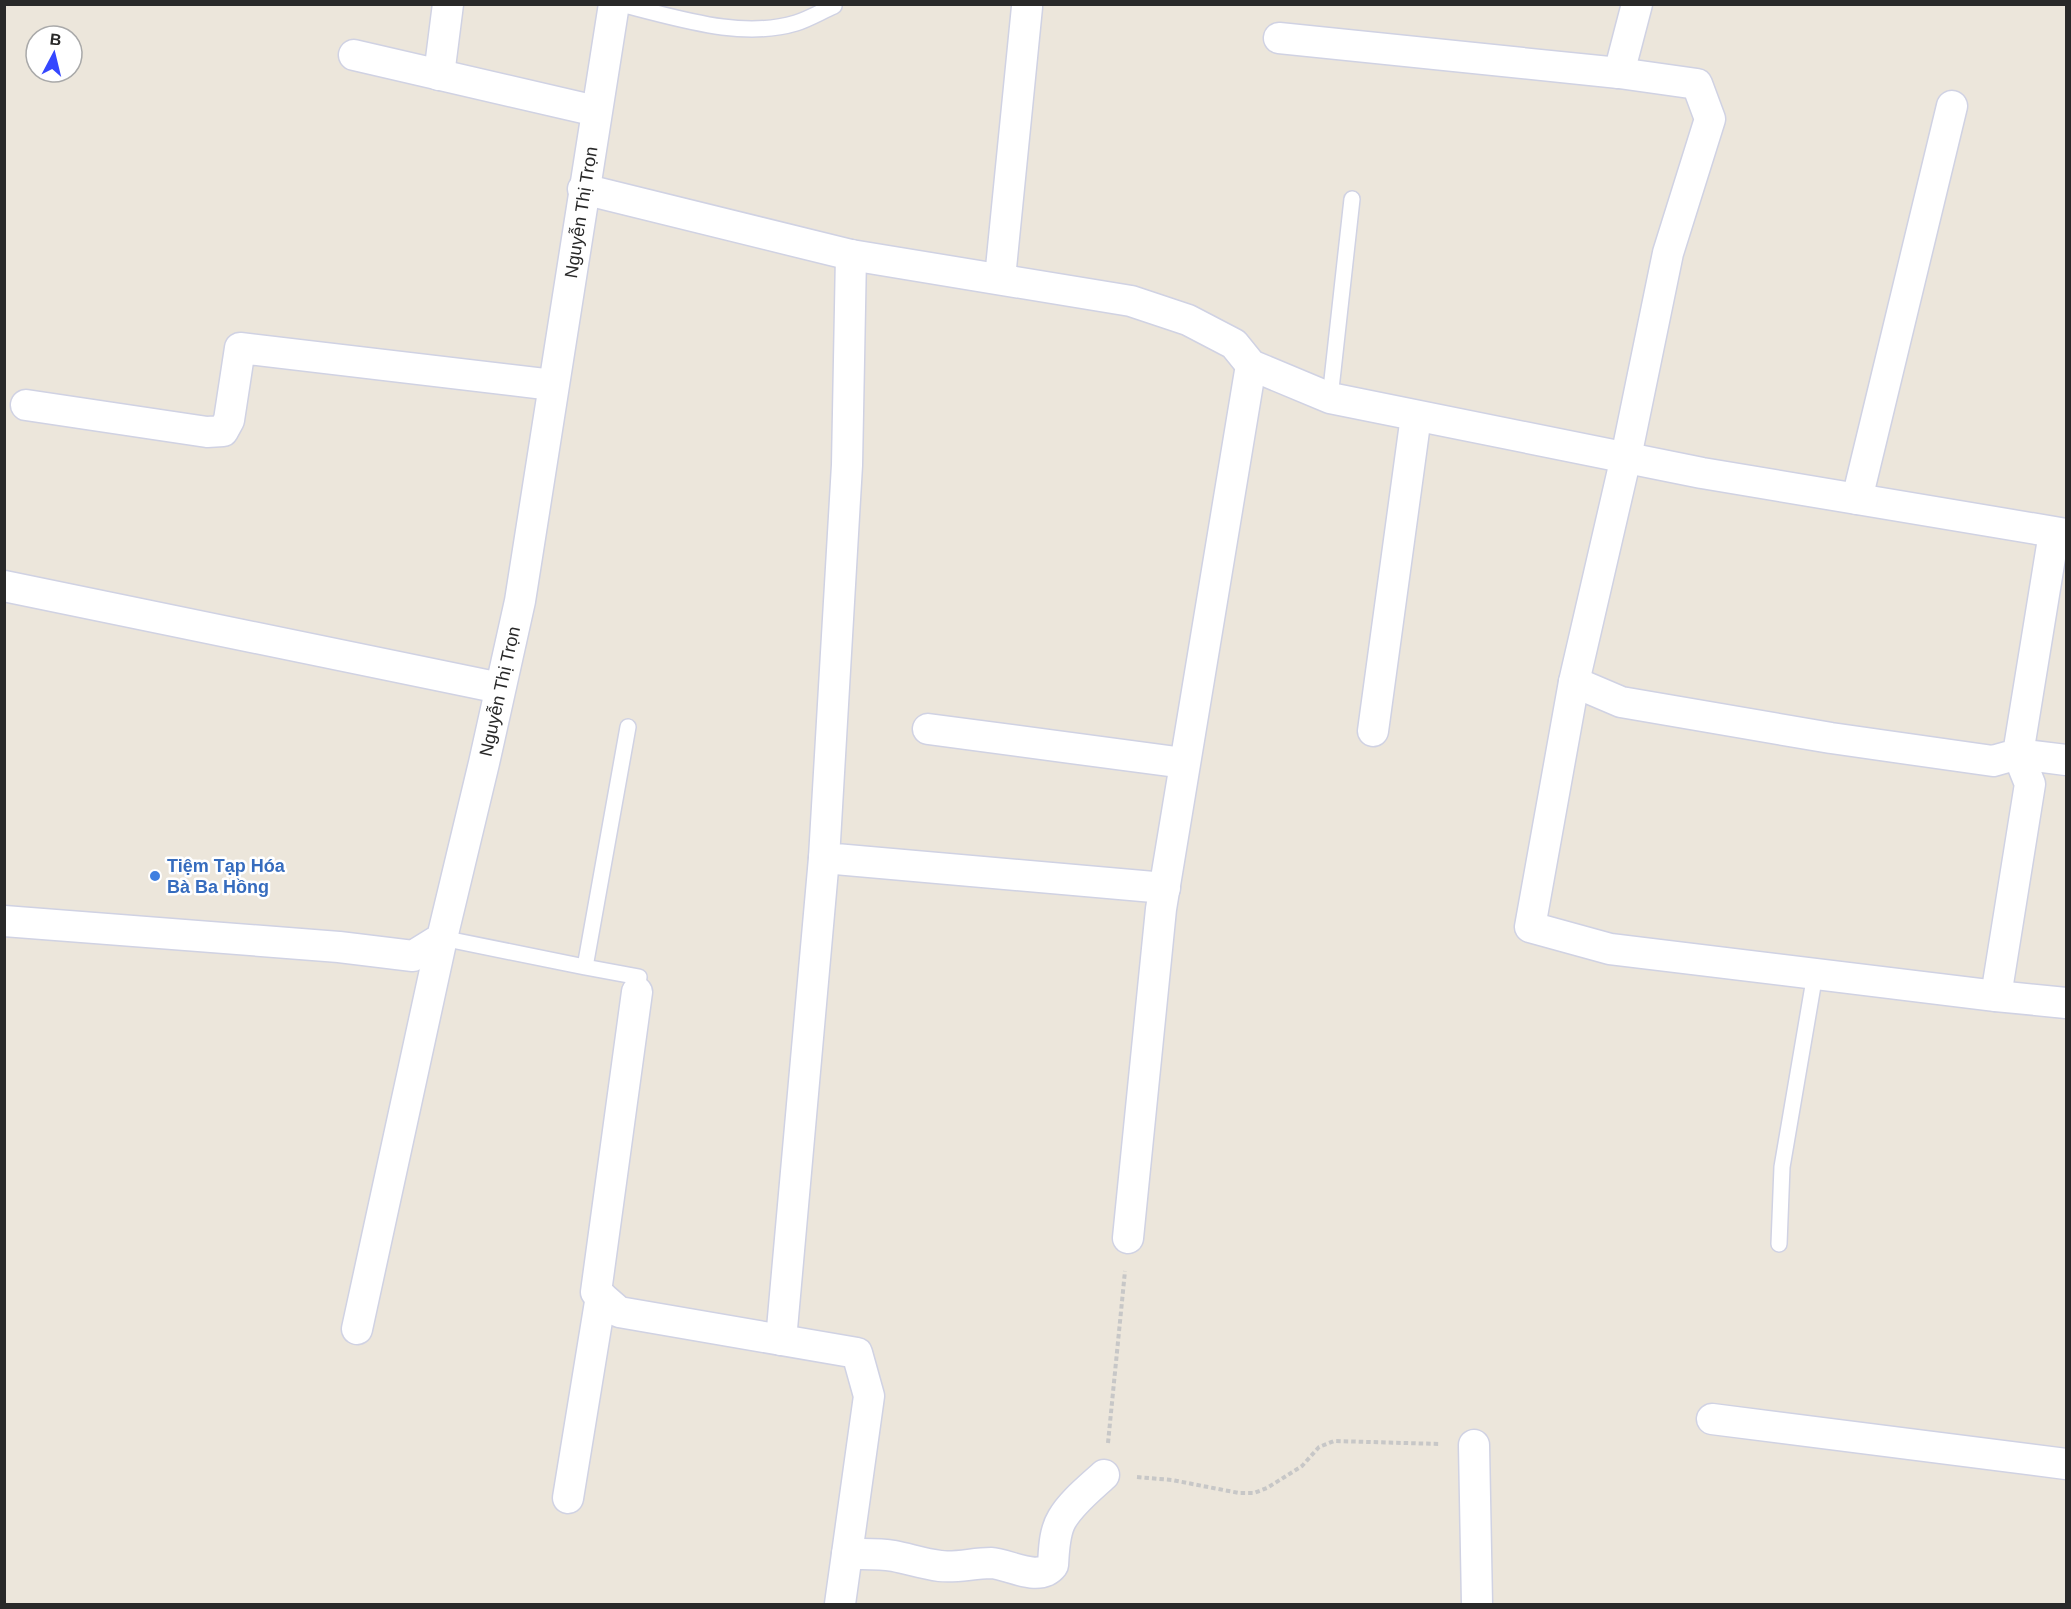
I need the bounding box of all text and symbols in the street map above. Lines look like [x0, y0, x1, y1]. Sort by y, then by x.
north arrow [24, 24, 84, 84]
text: B [49, 30, 63, 49]
street label: Nguyễn Thị Trọn [561, 145, 601, 280]
street label: Nguyễn Thị Trọn [476, 624, 524, 758]
place label: Tiệm Tạp Hóa Bà Ba Hồng [167, 856, 286, 897]
marker: Tiệm Tạp Hóa Bà Ba Hồng [148, 869, 162, 883]

